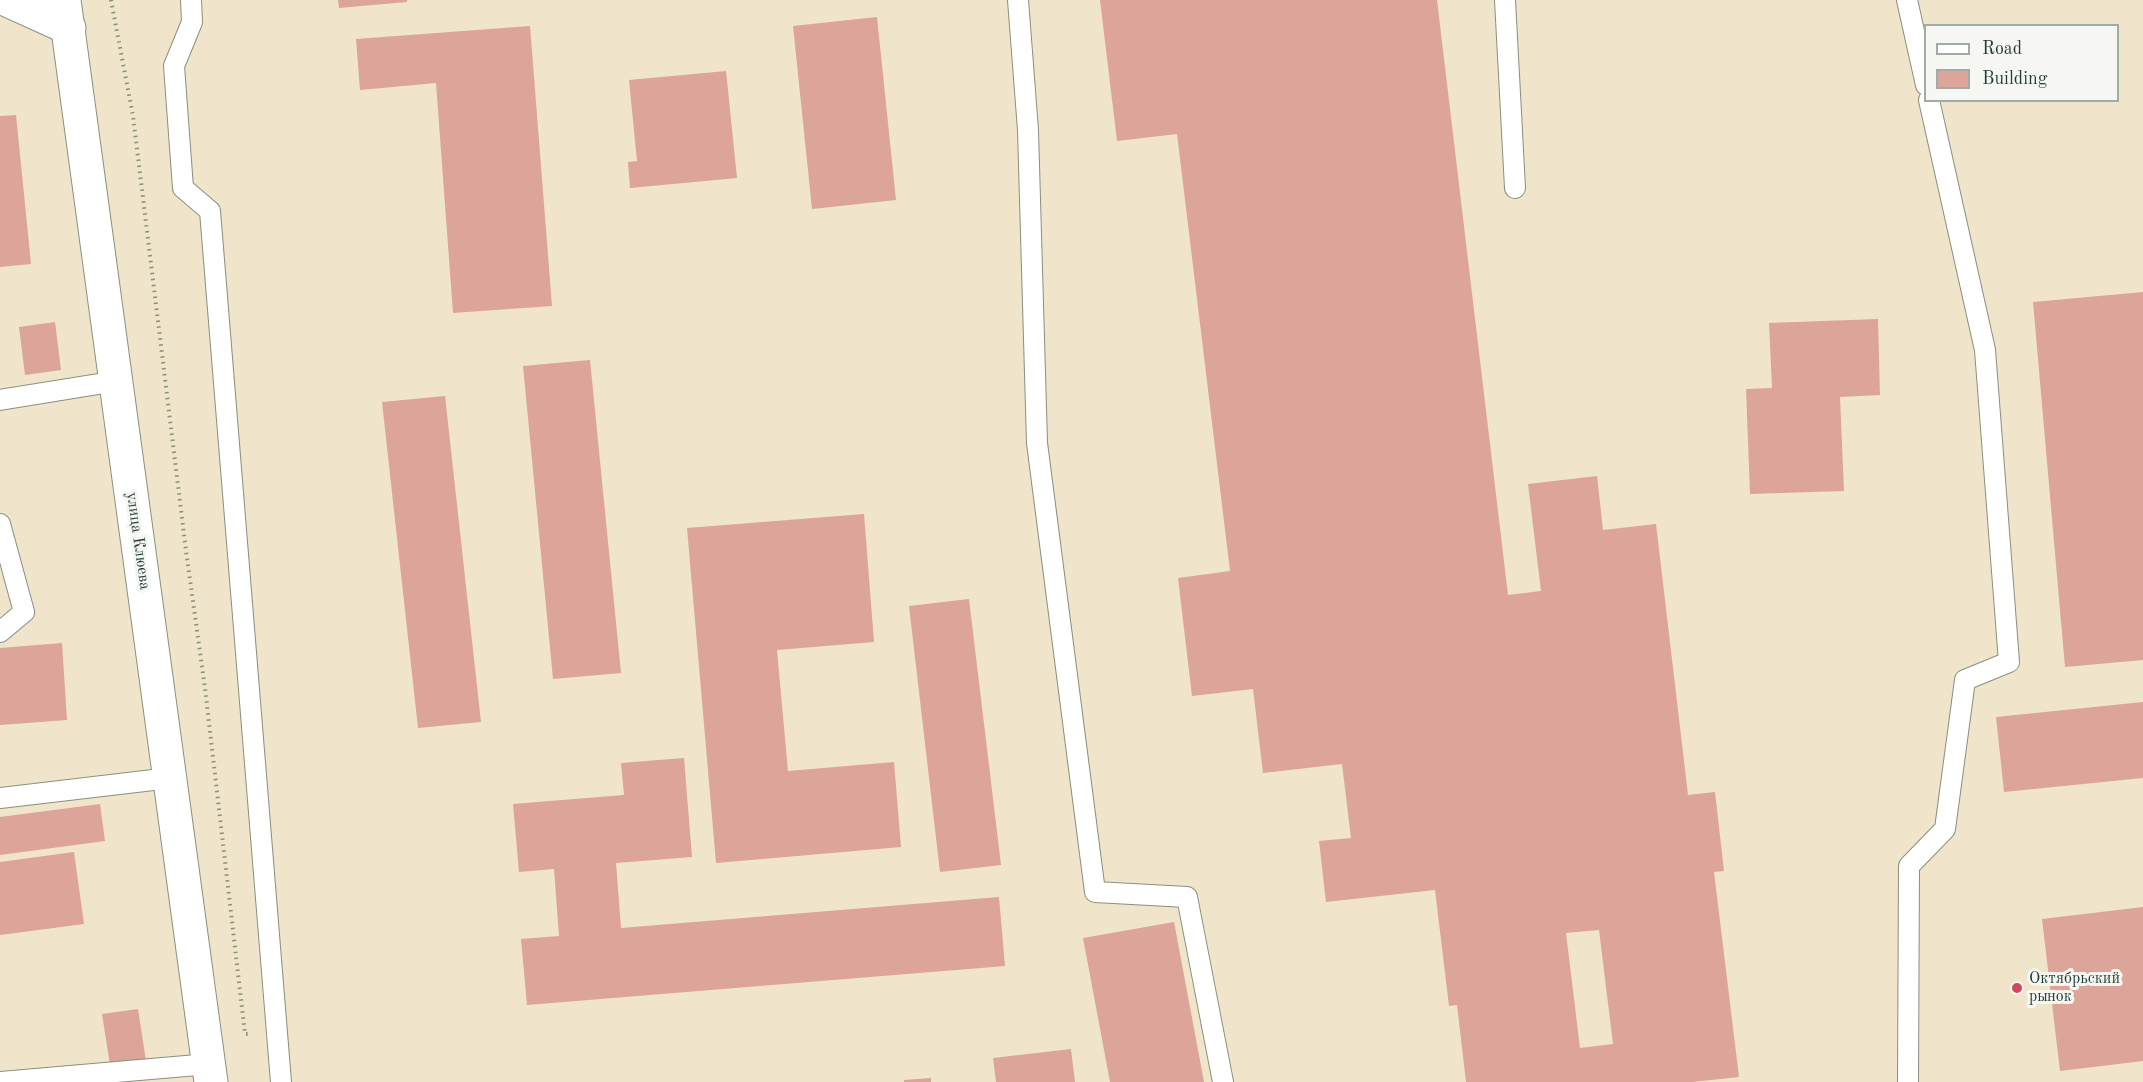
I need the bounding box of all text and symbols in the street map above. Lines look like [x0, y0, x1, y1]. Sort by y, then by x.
legend [1924, 24, 2119, 102]
text: Road [1982, 40, 2022, 58]
text: Building [1982, 70, 2047, 88]
street label: улица Клюева [122, 491, 154, 591]
place label: Октябрьский рынок [2029, 969, 2120, 1007]
marker: Октябрьский рынок [2010, 981, 2024, 995]

